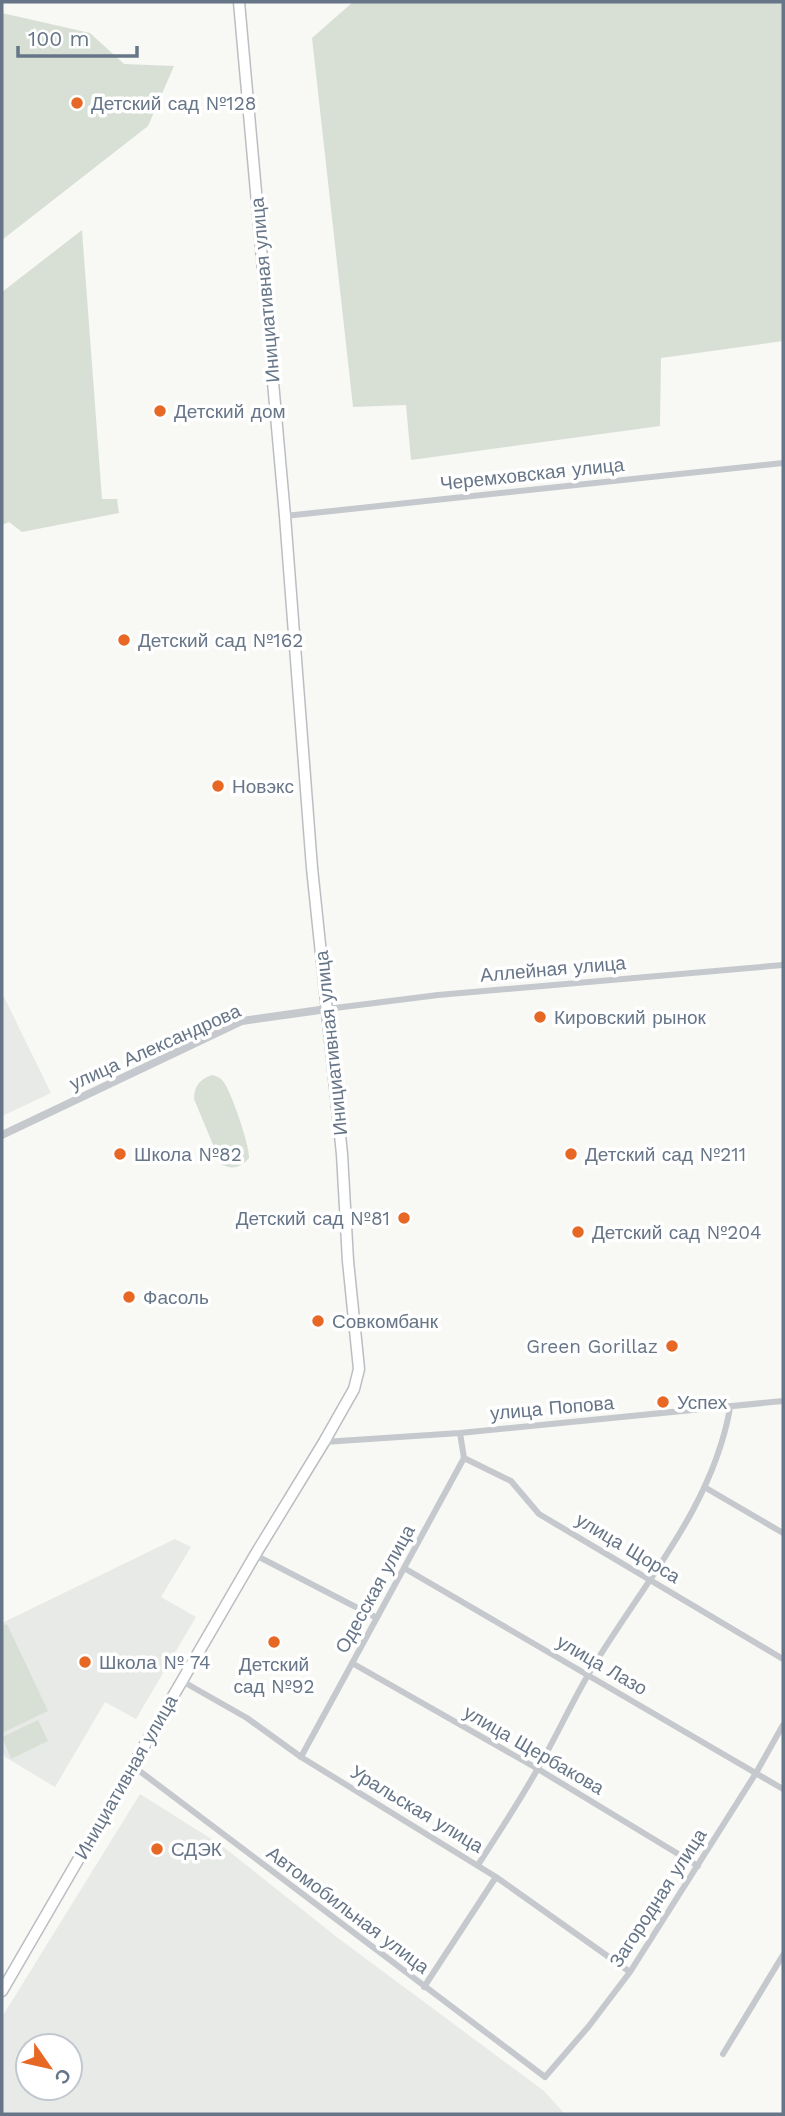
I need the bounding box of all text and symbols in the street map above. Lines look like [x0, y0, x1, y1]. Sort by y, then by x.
scale bar [18, 14, 136, 58]
text: 100 m [28, 26, 90, 51]
place label: Детский сад №128 [91, 92, 256, 115]
marker: Детский сад №128 [69, 95, 85, 111]
street label: Инициативная улица [245, 196, 285, 384]
place label: Детский дом [174, 400, 286, 423]
marker: Детский дом [152, 403, 168, 419]
street label: Черемховская улица [439, 453, 626, 495]
place label: Детский сад №162 [138, 629, 303, 652]
marker: Детский сад №162 [116, 632, 132, 648]
place label: Новэкс [232, 775, 294, 798]
marker: Новэкс [210, 778, 226, 794]
street label: Инициативная улица [310, 949, 352, 1137]
street label: Аллейная улица [479, 951, 627, 987]
street label: улица Александрова [66, 999, 244, 1095]
place label: Кировский рынок [554, 1006, 706, 1029]
marker: Кировский рынок [532, 1009, 548, 1025]
place label: Школа №82 [134, 1143, 242, 1166]
place label: Детский сад №211 [585, 1143, 746, 1166]
marker: Школа №82 [112, 1146, 128, 1162]
marker: Детский сад №211 [563, 1146, 579, 1162]
place label: Детский сад №81 [236, 1207, 390, 1230]
marker: Детский сад №81 [396, 1210, 412, 1226]
place label: Детский сад №204 [592, 1221, 762, 1244]
marker: Детский сад №204 [570, 1224, 586, 1240]
place label: Фасоль [143, 1286, 209, 1309]
marker: Фасоль [121, 1289, 137, 1305]
place label: Совкомбанк [332, 1310, 439, 1333]
marker: Совкомбанк [310, 1313, 326, 1329]
place label: Green Gorillaz [526, 1335, 658, 1358]
marker: Green Gorillaz [664, 1338, 680, 1354]
street label: улица Попова [489, 1391, 615, 1425]
place label: Успех [677, 1391, 728, 1414]
marker: Успех [655, 1394, 671, 1410]
street label: улица Щорса [572, 1508, 685, 1588]
street label: Одесская улица [330, 1520, 420, 1657]
street label: улица Лазо [553, 1630, 651, 1700]
marker: Детский сад №92 [266, 1634, 282, 1650]
place label: Школа № 74 [99, 1651, 211, 1674]
place label: Детский сад №92 [233, 1653, 315, 1698]
marker: Школа № 74 [77, 1654, 93, 1670]
street label: Инициативная улица [70, 1690, 183, 1863]
street label: улица Щербакова [460, 1700, 609, 1800]
street label: Уральская улица [346, 1760, 488, 1858]
street label: Загородная улица [605, 1824, 712, 1972]
place label: СДЭК [171, 1838, 222, 1861]
marker: СДЭК [149, 1841, 165, 1857]
street label: Автомобильная улица [262, 1841, 434, 1979]
north arrow [14, 2032, 84, 2102]
text: С [49, 2064, 76, 2089]

